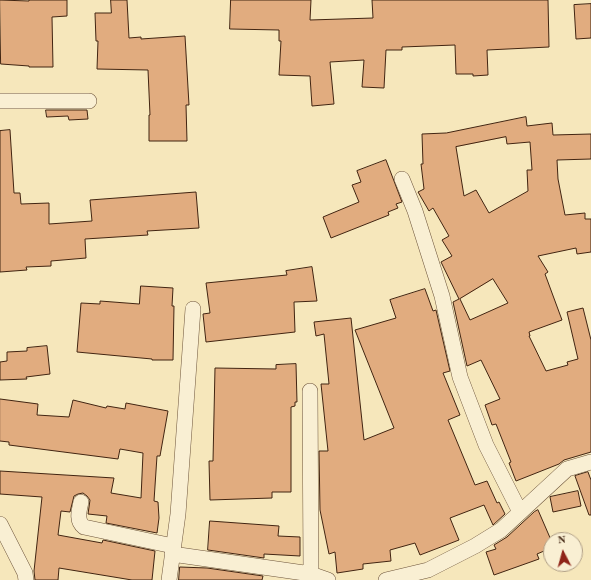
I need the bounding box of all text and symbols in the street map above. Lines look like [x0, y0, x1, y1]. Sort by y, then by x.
north arrow [543, 532, 583, 572]
text: N [557, 535, 567, 546]

